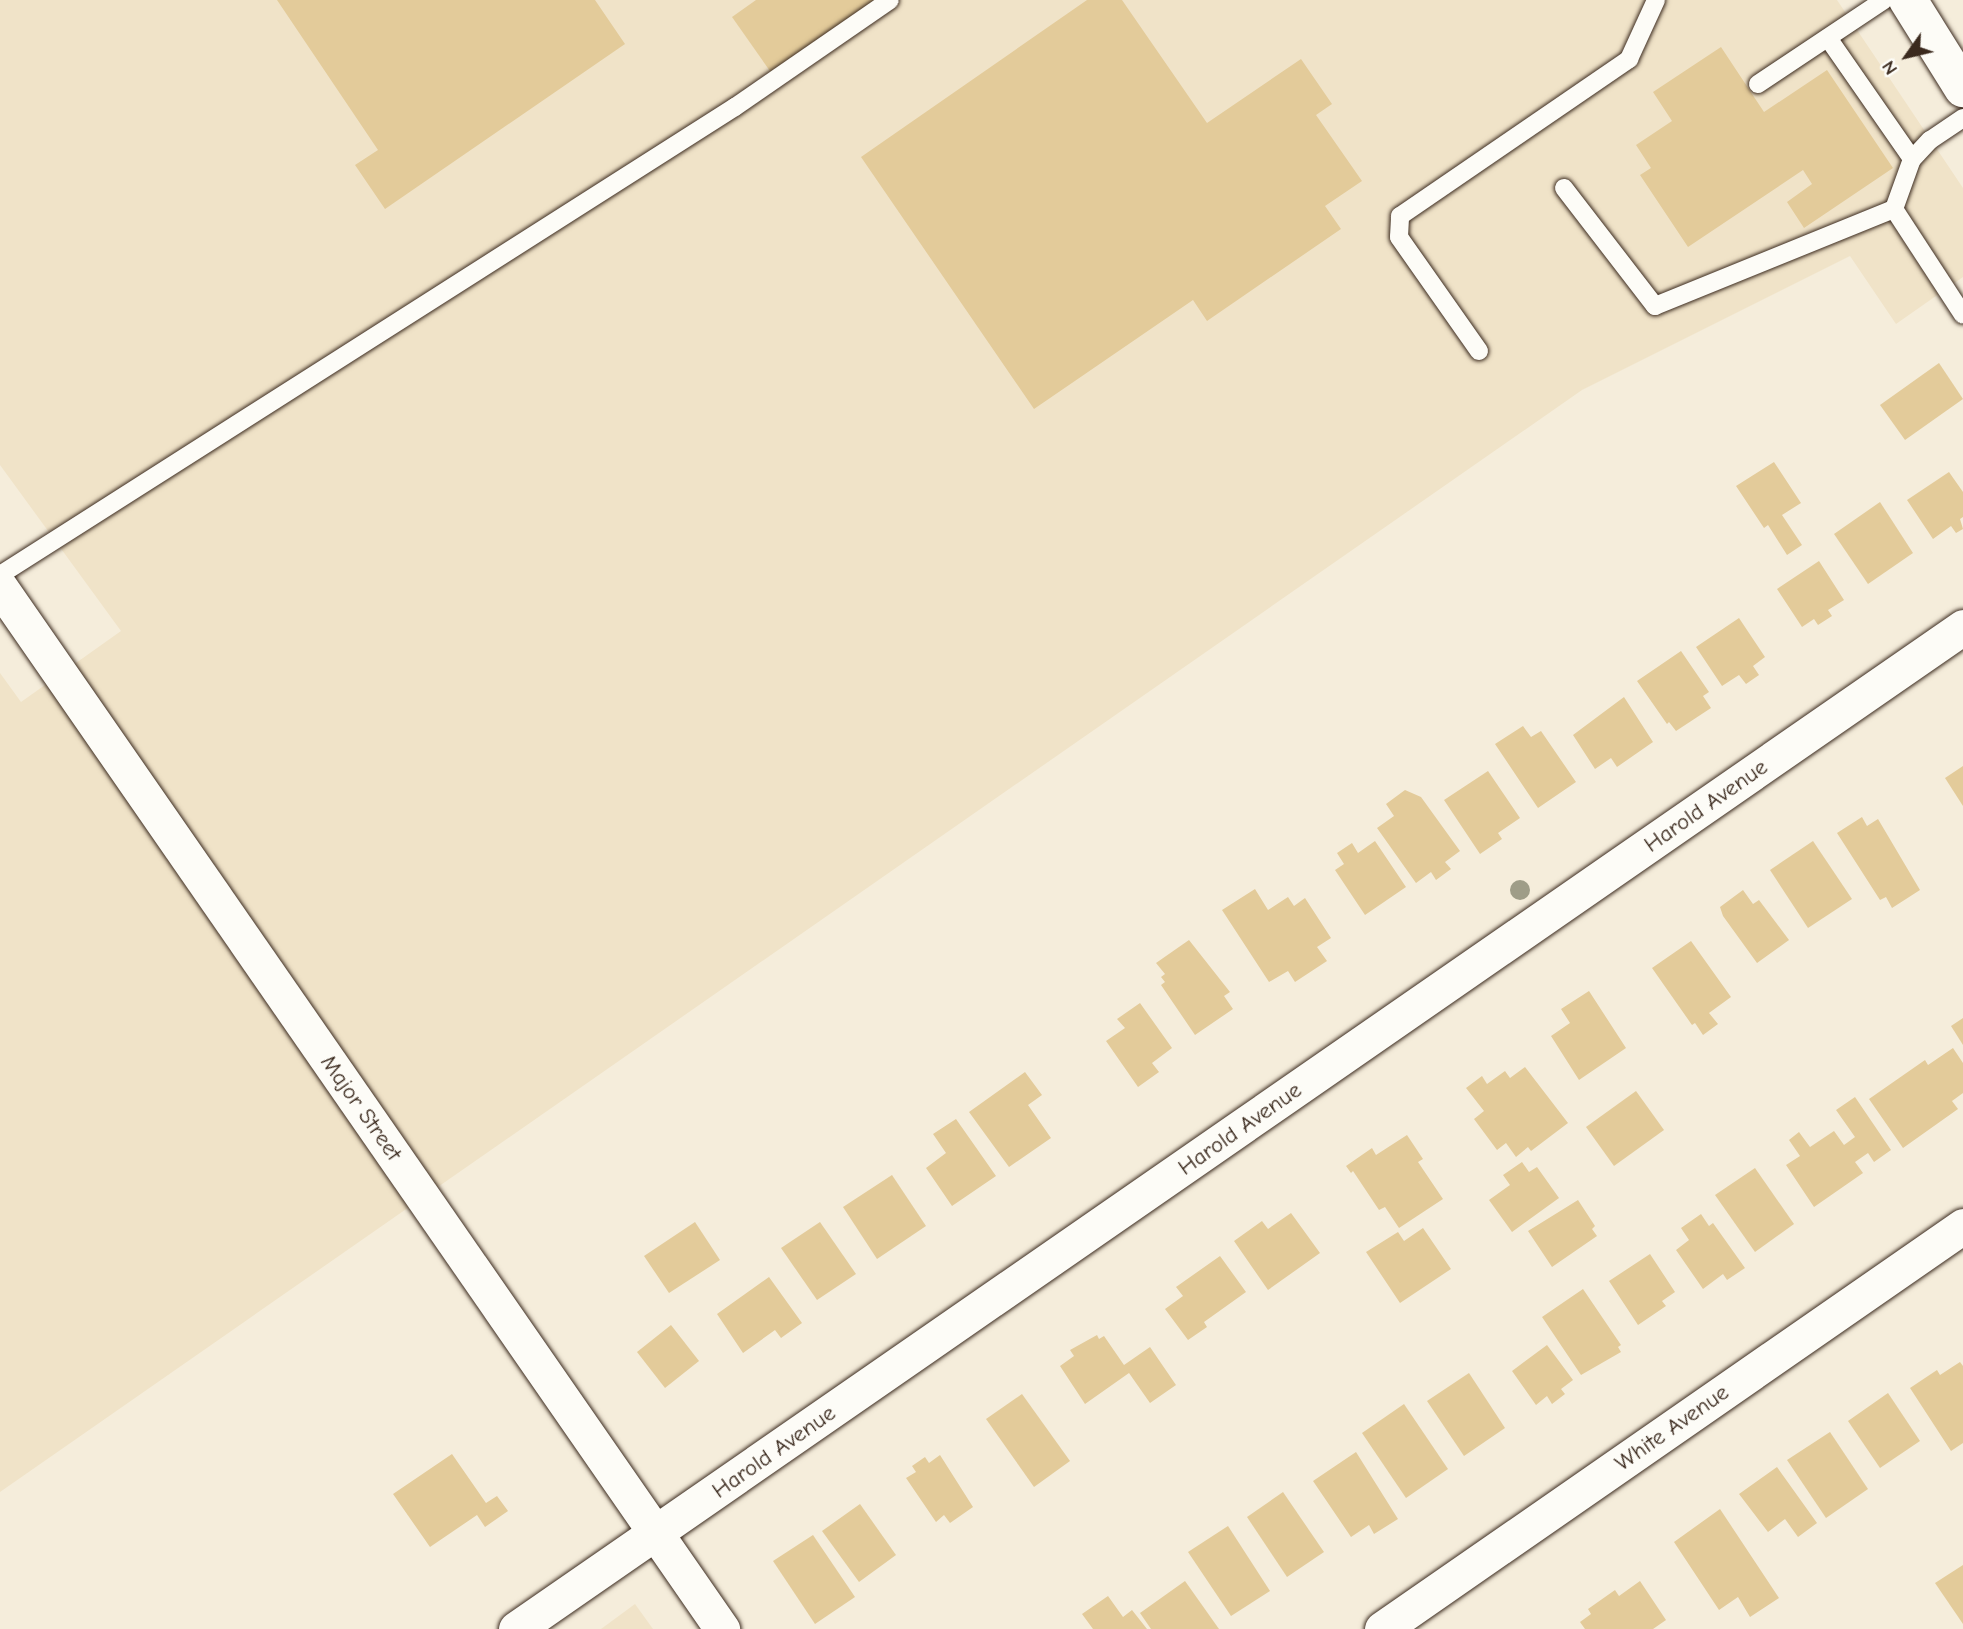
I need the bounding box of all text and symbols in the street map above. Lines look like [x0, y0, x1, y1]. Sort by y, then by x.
north arrow [1872, 21, 1942, 91]
text: N [1877, 56, 1902, 79]
street label: Harold Avenue [1639, 753, 1773, 859]
street label: Major Street [314, 1050, 408, 1166]
street label: Harold Avenue [1173, 1076, 1307, 1182]
street label: White Avenue [1610, 1379, 1734, 1477]
street label: Harold Avenue [707, 1399, 841, 1505]

